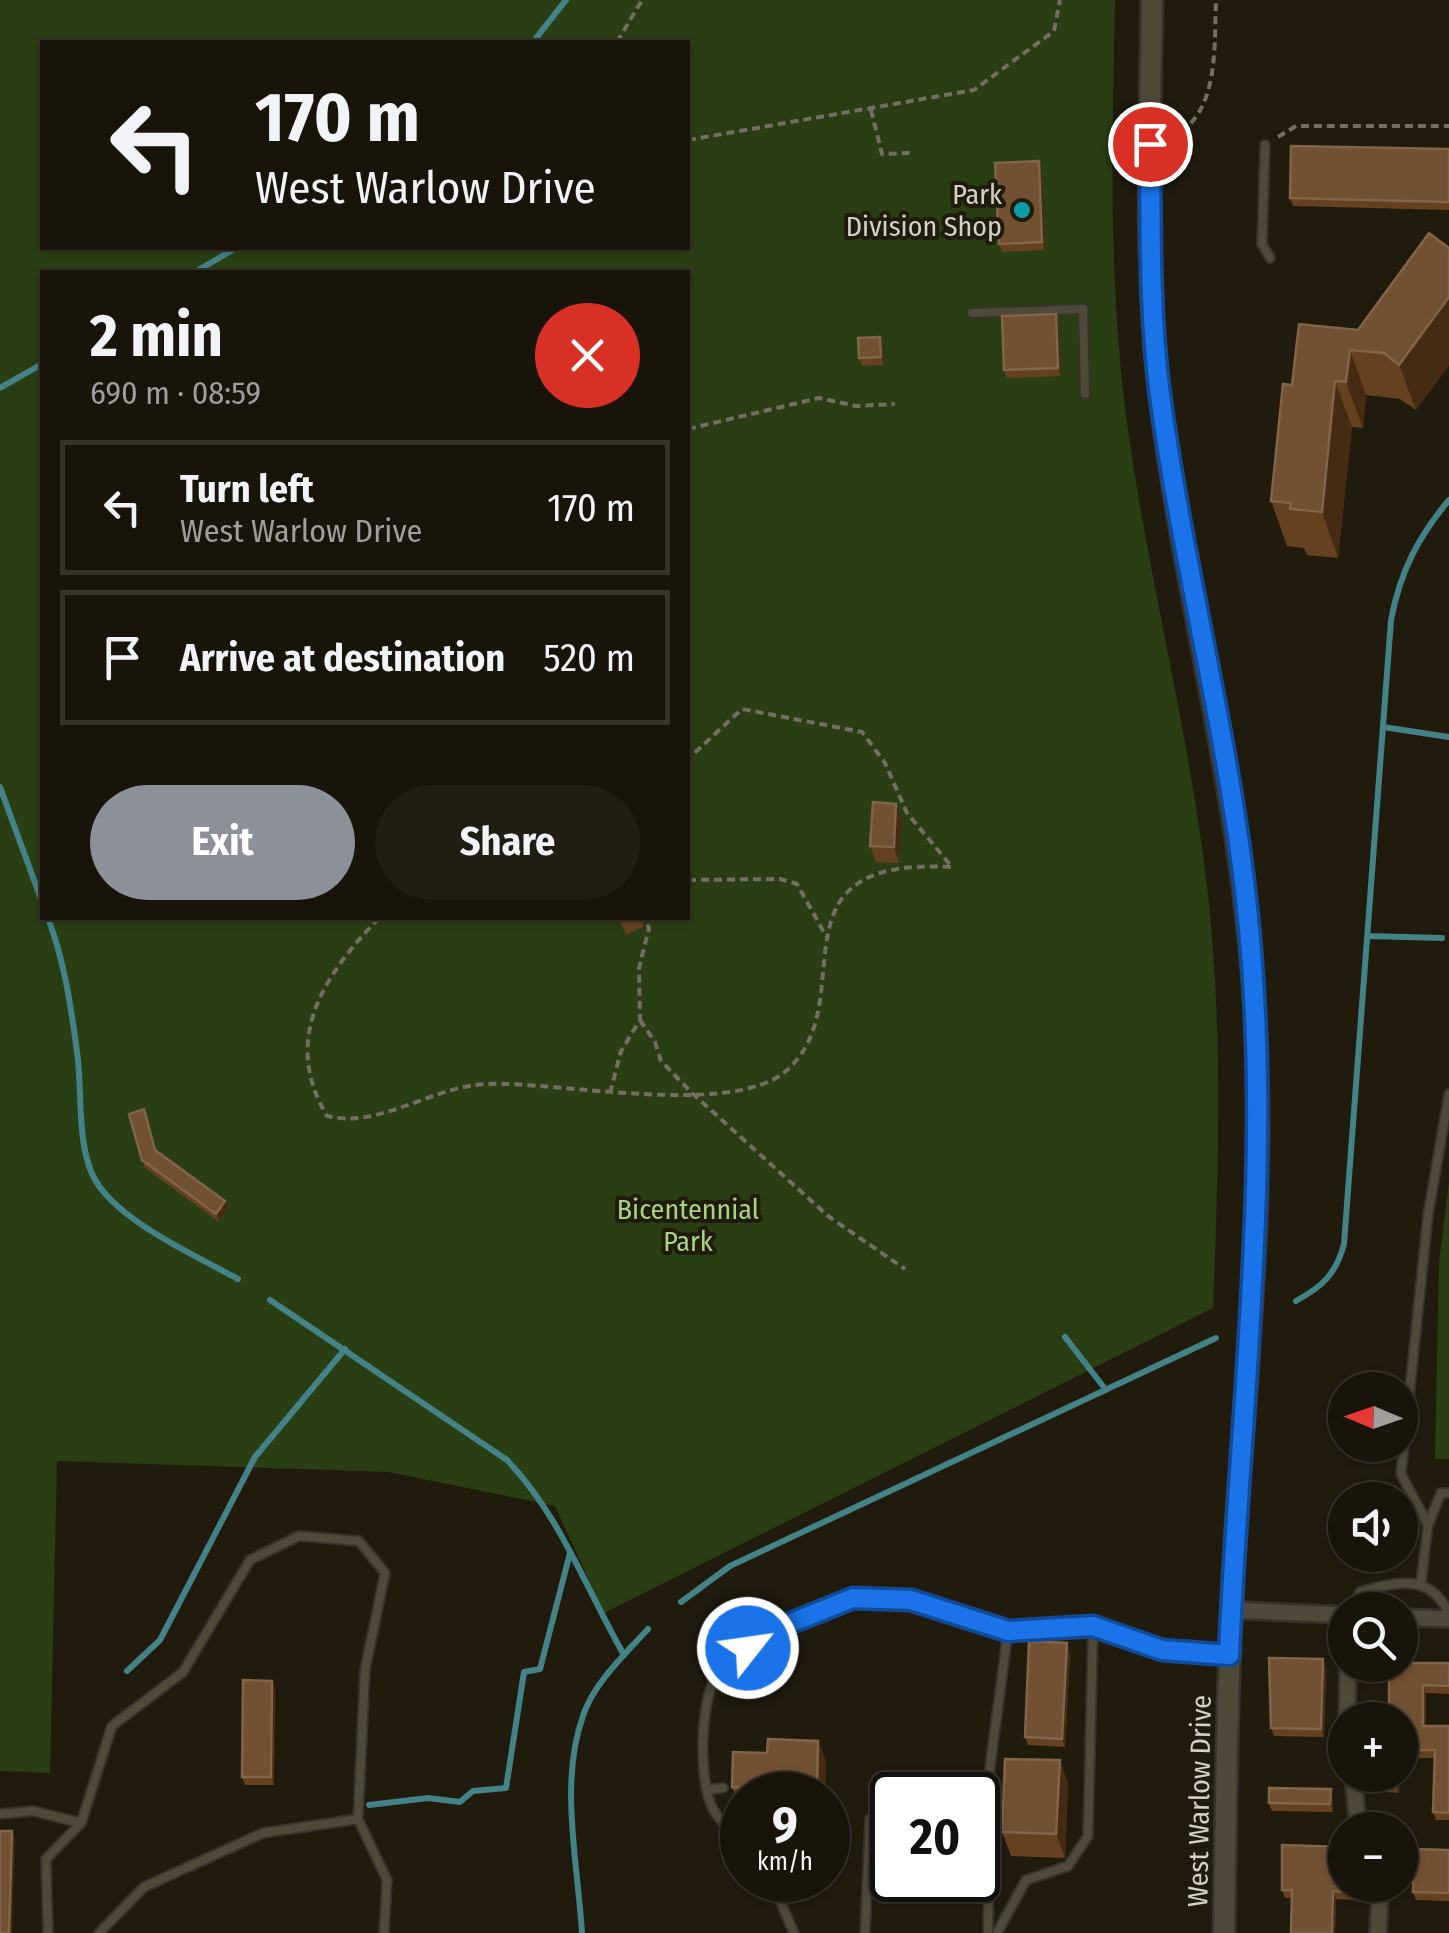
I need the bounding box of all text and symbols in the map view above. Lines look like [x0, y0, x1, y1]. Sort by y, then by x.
text: 170 m [255, 76, 420, 160]
icon: left [90, 80, 220, 210]
pin [1108, 102, 1193, 187]
icon: arrive [1123, 117, 1178, 172]
text: West Warlow Drive [255, 161, 596, 215]
place label: Park Division Shop [846, 178, 1003, 243]
marker: Park Division Shop [1011, 199, 1033, 221]
text: 2 min [90, 300, 223, 372]
button: close [535, 303, 640, 408]
text: 690 m · 08:59 [90, 374, 261, 412]
text: Turn left [180, 466, 314, 512]
icon: left [95, 480, 150, 535]
text: 170 m [547, 485, 635, 531]
text: West Warlow Drive [180, 512, 422, 550]
icon: arrive [95, 630, 150, 685]
text: Arrive at destination [180, 635, 505, 681]
text: 520 m [543, 635, 635, 681]
button: Exit [90, 785, 355, 900]
button: Share [375, 785, 640, 900]
park label: Bicentennial Park [617, 1193, 759, 1258]
north arrow [1328, 1372, 1418, 1462]
map controls [1328, 1372, 1418, 1902]
button: sound [1328, 1482, 1418, 1572]
button: search [1328, 1592, 1418, 1682]
position arrow [696, 1596, 800, 1700]
street label: West Warlow Drive [1181, 1695, 1218, 1907]
button: + [1328, 1702, 1418, 1792]
speed limit sign: 20 [870, 1772, 1000, 1902]
text: 9 [772, 1795, 798, 1855]
button: − [1328, 1812, 1418, 1902]
text: km/h [757, 1847, 813, 1877]

